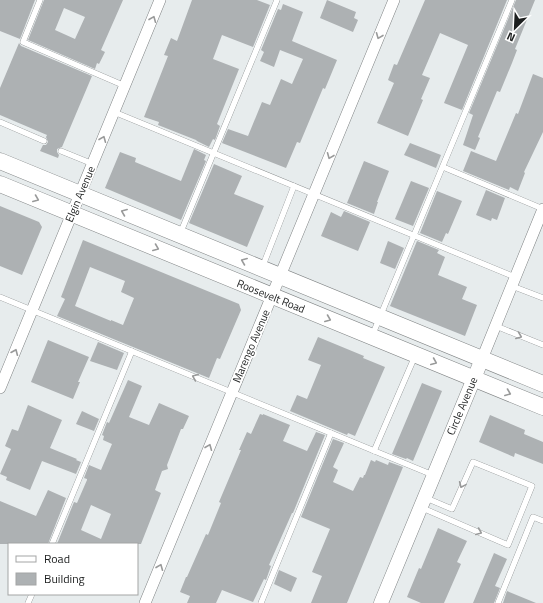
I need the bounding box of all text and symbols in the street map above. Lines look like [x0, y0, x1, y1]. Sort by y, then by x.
north arrow [495, 8, 535, 48]
one-way arrow [148, 15, 156, 22]
text: N [504, 28, 518, 46]
one-way arrow [376, 33, 384, 40]
one-way arrow [98, 135, 106, 143]
one-way arrow [326, 153, 334, 160]
street label: Elgin Avenue [61, 163, 99, 224]
one-way arrow [32, 194, 40, 202]
one-way arrow [120, 208, 127, 216]
one-way arrow [153, 244, 160, 252]
one-way arrow [241, 257, 248, 265]
street label: Roosevelt Road [235, 275, 308, 317]
street label: Marengo Avenue [228, 306, 274, 385]
one-way arrow [324, 314, 332, 322]
one-way arrow [516, 331, 523, 339]
one-way arrow [10, 348, 18, 356]
one-way arrow [430, 358, 437, 366]
one-way arrow [192, 374, 199, 382]
street label: Circle Avenue [443, 374, 482, 438]
one-way arrow [504, 388, 512, 396]
one-way arrow [204, 443, 212, 451]
one-way arrow [459, 482, 467, 489]
one-way arrow [474, 527, 482, 535]
legend [8, 543, 138, 595]
text: Road [44, 549, 70, 568]
one-way arrow [155, 563, 163, 571]
text: Building [44, 569, 85, 588]

